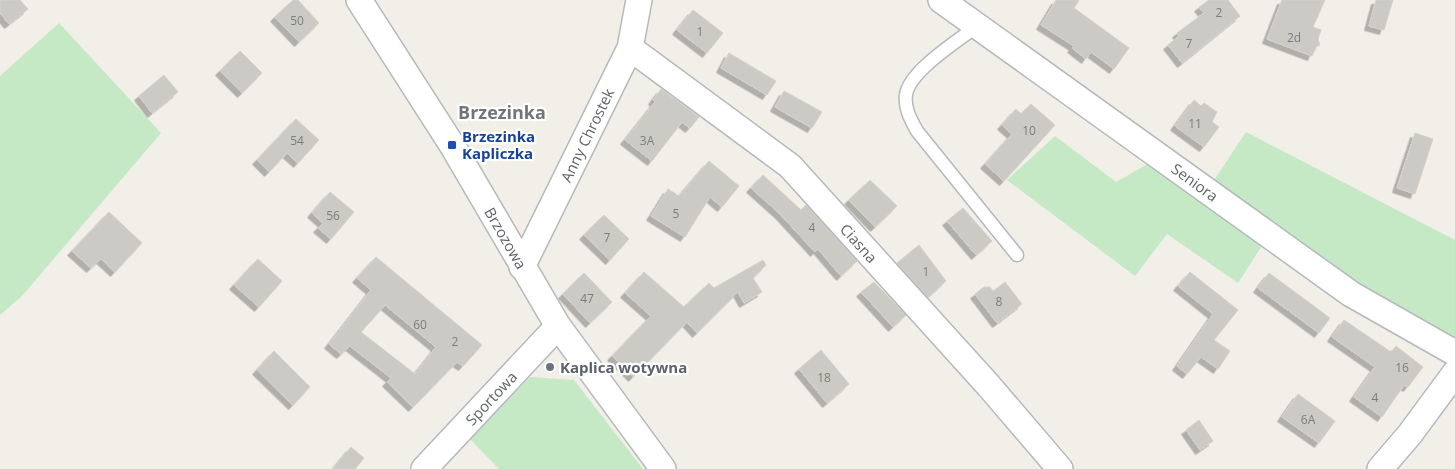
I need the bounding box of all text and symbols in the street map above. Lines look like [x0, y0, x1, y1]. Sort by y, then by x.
house number: 2 [1216, 4, 1223, 21]
house number: 50 [290, 12, 304, 29]
house number: 1 [697, 23, 703, 40]
house number: 2d [1287, 29, 1301, 46]
house number: 7 [1186, 35, 1193, 52]
street label: Anny Chrostek [556, 85, 618, 185]
district label: Brzezinka [458, 100, 546, 124]
house number: 11 [1188, 115, 1202, 132]
house number: 10 [1022, 122, 1036, 139]
place label: Brzezinka Kapliczka [462, 126, 535, 163]
house number: 54 [290, 132, 304, 149]
house number: 3A [640, 132, 655, 149]
marker: Brzezinka Kapliczka [446, 139, 458, 151]
street label: Seniora [1168, 158, 1222, 206]
street label: Brzozowa [480, 204, 532, 272]
house number: 5 [673, 205, 680, 222]
house number: 56 [326, 207, 340, 224]
house number: 4 [809, 219, 816, 236]
street label: Ciasna [836, 219, 882, 267]
house number: 7 [604, 229, 611, 246]
house number: 1 [923, 263, 929, 280]
house number: 47 [580, 290, 594, 307]
house number: 8 [996, 293, 1003, 310]
house number: 60 [413, 316, 427, 333]
house number: 2 [452, 333, 459, 350]
place label: Kaplica wotywna [560, 357, 687, 377]
house number: 16 [1395, 359, 1409, 376]
marker: Kaplica wotywna [544, 361, 556, 373]
street label: Sportowa [461, 367, 521, 429]
house number: 18 [817, 369, 831, 386]
house number: 4 [1372, 389, 1379, 406]
house number: 6A [1301, 411, 1316, 428]

